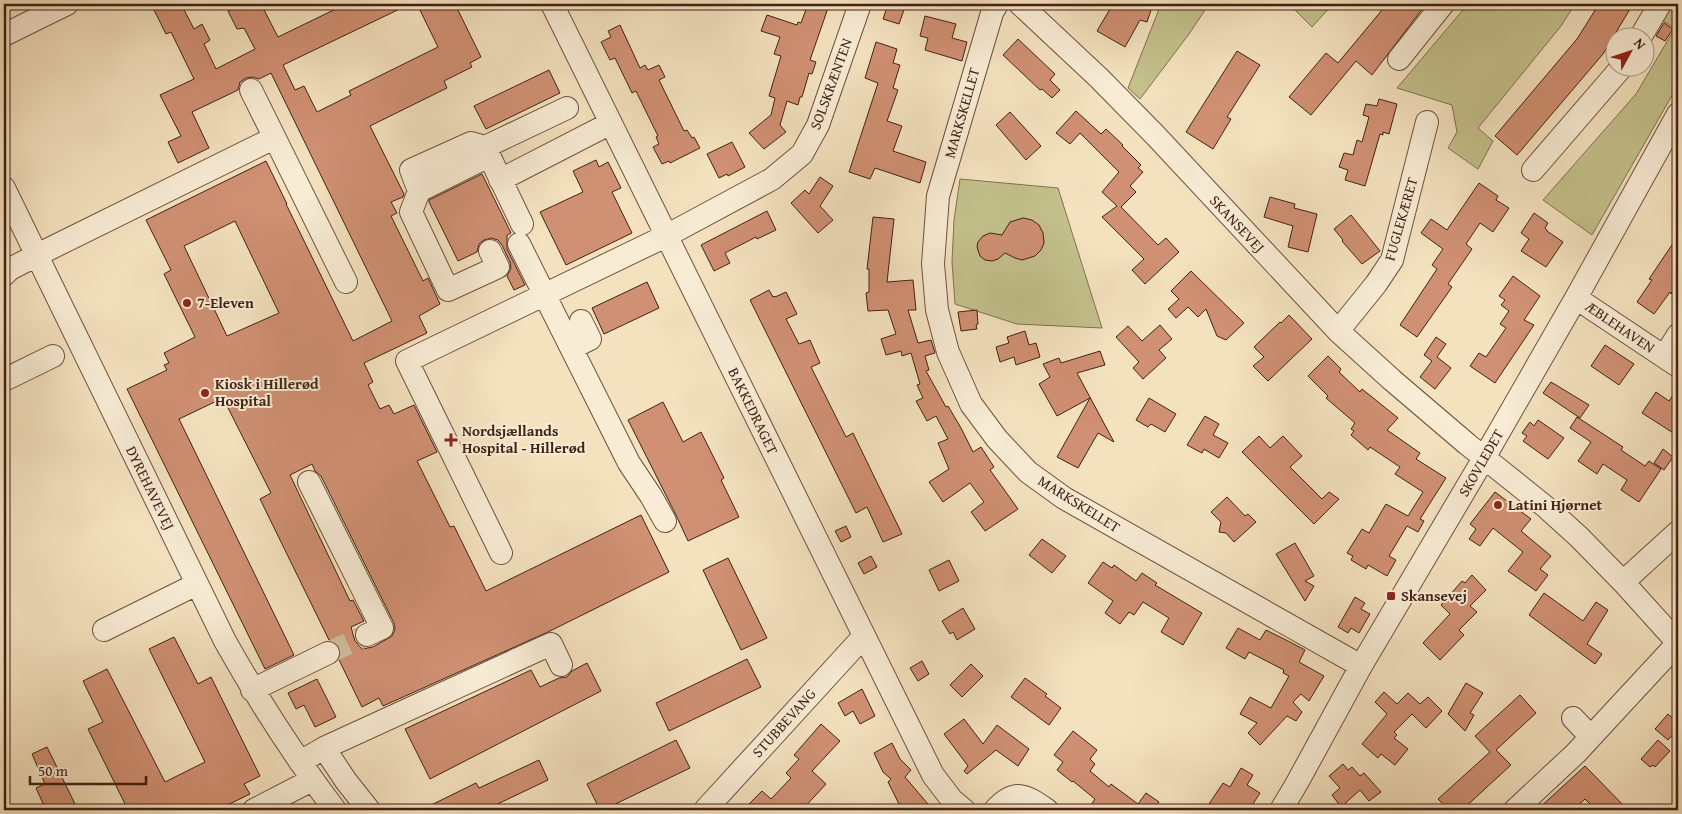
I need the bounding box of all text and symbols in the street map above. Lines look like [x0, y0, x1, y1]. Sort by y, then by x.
north arrow [1604, 28, 1654, 78]
text: N [1629, 34, 1651, 54]
street label: SOLSKRÆNTEN [804, 35, 857, 133]
street label: MARKSKELLET [939, 65, 985, 161]
street label: FUGLEKÆRET [1379, 174, 1423, 263]
street label: SKANSEVEJ [1205, 190, 1270, 257]
place label: 7-Eleven [197, 292, 254, 313]
street label: ÆBLEHAVEN [1581, 295, 1660, 358]
marker: 7-Eleven [181, 297, 193, 309]
street label: BAKKEDRAGET [723, 364, 784, 458]
place label: Kiosk i Hillerød Hospital [215, 373, 319, 411]
marker: Kiosk i Hillerød Hospital [199, 387, 211, 399]
place label: Nordsjællands Hospital - Hillerød [462, 420, 586, 458]
street label: SKOVLEDET [1453, 425, 1509, 500]
marker: Nordsjællands Hospital - Hillerød [444, 433, 458, 447]
street label: DYREHAVEVEJ [121, 442, 180, 534]
street label: MARKSKELLET [1034, 470, 1125, 538]
place label: Latini Hjørnet [1508, 494, 1603, 515]
marker: Latini Hjørnet [1492, 499, 1504, 511]
place label: Skansevej [1401, 585, 1467, 606]
marker: Skansevej [1385, 590, 1397, 602]
street label: STUBBEVANG [747, 683, 820, 762]
scale bar [30, 754, 146, 786]
text: 50 m [38, 760, 69, 781]

